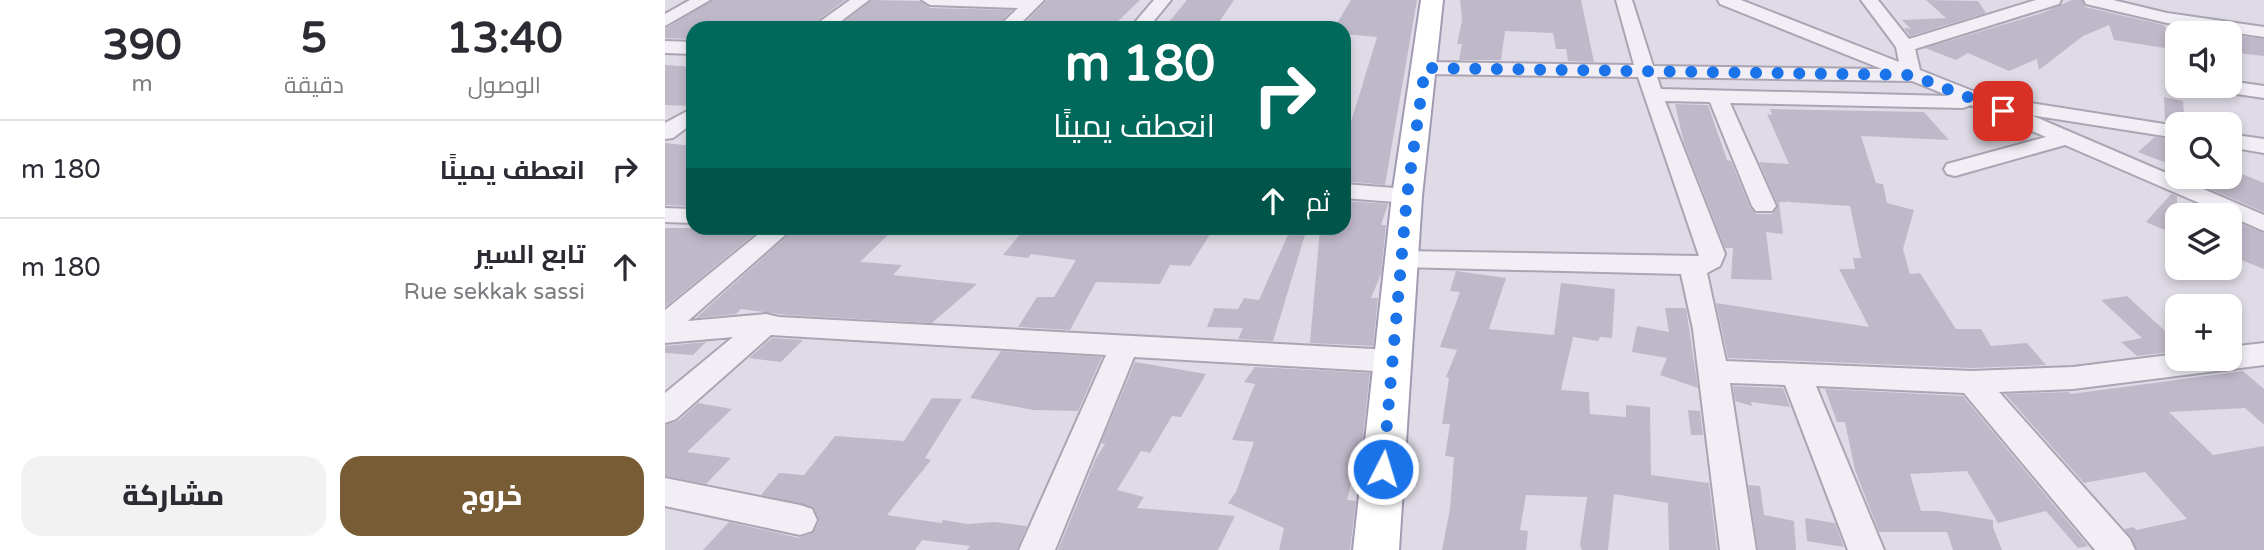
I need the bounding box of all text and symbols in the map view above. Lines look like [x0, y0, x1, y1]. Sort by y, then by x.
text: 5 [301, 13, 327, 64]
text: 13:40 [446, 13, 563, 64]
text: 390 [102, 20, 182, 71]
map controls [2165, 21, 2242, 371]
button: sound [2165, 21, 2242, 98]
text: 180 m [1065, 35, 1215, 94]
icon: right [1239, 49, 1330, 140]
text: m [131, 70, 153, 98]
text: دقيقة [284, 72, 344, 100]
text: الوصول [468, 72, 541, 100]
pin [1973, 81, 2033, 141]
icon: arrive [1984, 92, 2022, 130]
text: انعطف يمينًا [1053, 108, 1215, 146]
button: search [2165, 112, 2242, 189]
icon: right [606, 150, 644, 188]
text: 180 m [21, 154, 101, 185]
text: انعطف يمينًا [440, 155, 585, 186]
icon: ahead [1254, 182, 1292, 220]
text: ثم [1306, 187, 1330, 218]
button: layers [2165, 203, 2242, 280]
text: تابع السير [475, 239, 585, 270]
icon: ahead [606, 248, 644, 286]
text: 180 m [21, 252, 101, 283]
text: Rue sekkak sassi [404, 278, 585, 306]
button: + [2165, 294, 2242, 371]
position arrow [1346, 432, 1420, 506]
button: مشاركة [21, 456, 326, 536]
button: خروج [340, 456, 644, 536]

